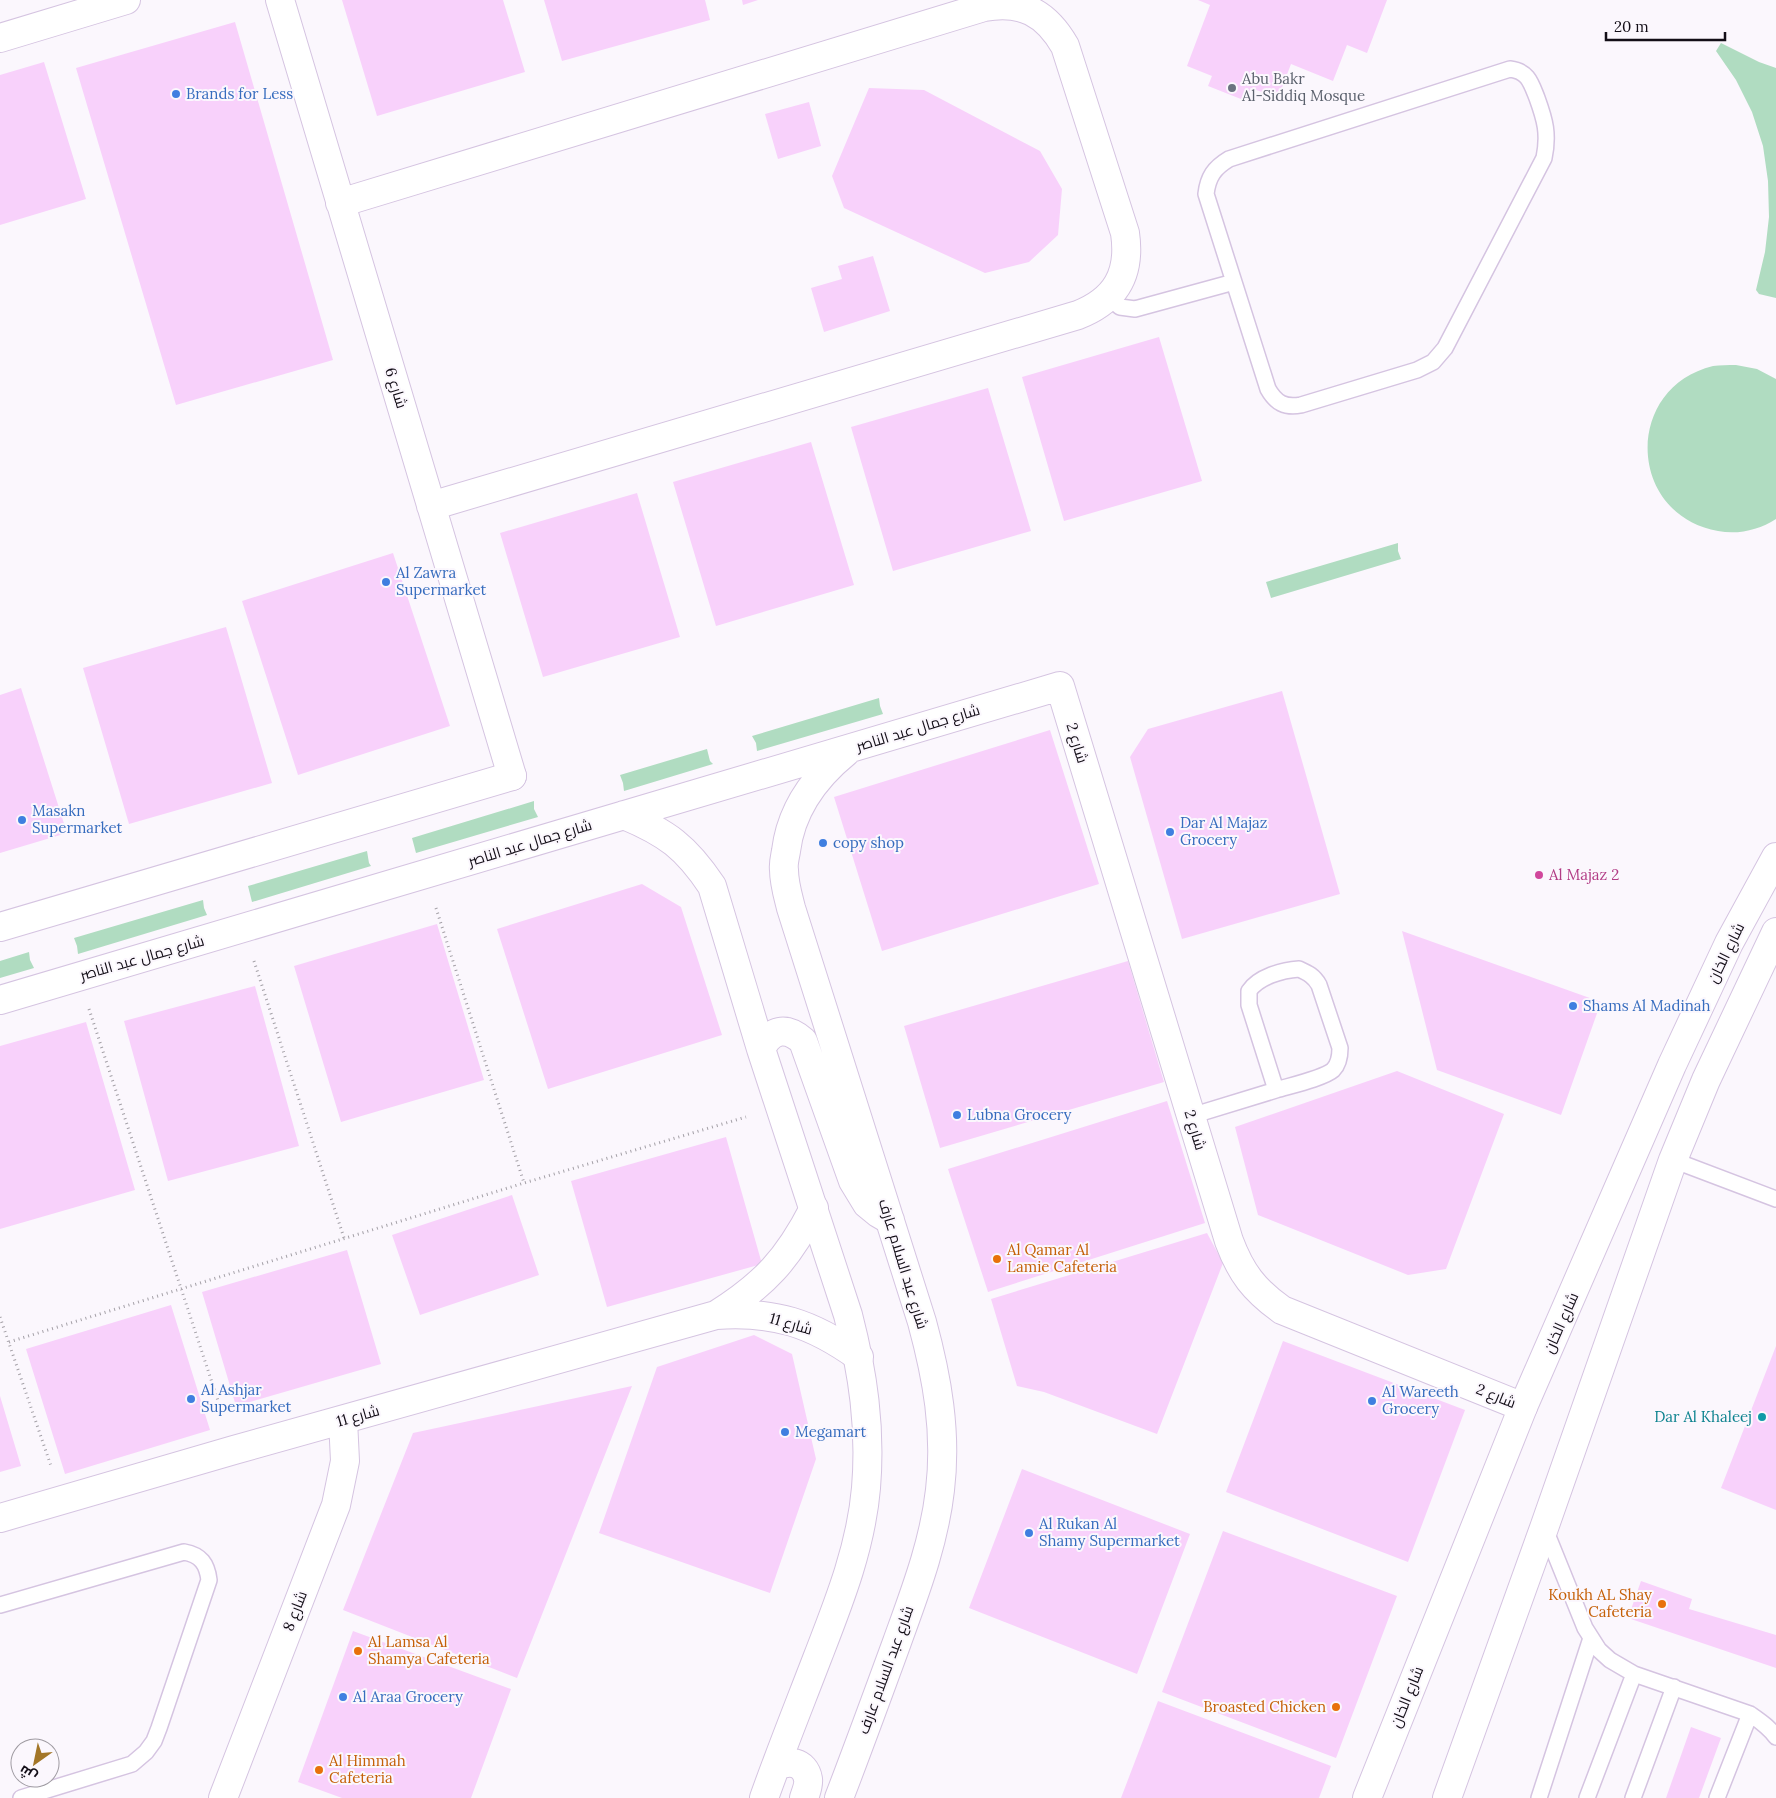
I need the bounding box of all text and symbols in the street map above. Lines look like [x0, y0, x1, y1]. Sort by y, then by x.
scale bar [1606, 10, 1725, 42]
text: 20 m [1614, 17, 1649, 36]
place label: Abu Bakr Al-Siddiq Mosque [1241, 69, 1365, 105]
marker: Abu Bakr Al-Siddiq Mosque [1226, 82, 1238, 94]
place label: Brands for Less [186, 84, 293, 103]
marker: Brands for Less [170, 88, 182, 100]
street label: شارع 6 [379, 365, 412, 411]
place label: Al Zawra Supermarket [395, 563, 487, 599]
marker: Al Zawra Supermarket [380, 576, 392, 588]
street label: شارع جمال عبد الناصر [853, 700, 983, 758]
street label: شارع 2 [1060, 720, 1093, 766]
place label: Masakn Supermarket [32, 801, 123, 837]
place label: Dar Al Majaz Grocery [1180, 813, 1268, 849]
marker: Masakn Supermarket [16, 814, 28, 826]
street label: شارع جمال عبد الناصر [465, 815, 595, 873]
marker: Dar Al Majaz Grocery [1164, 826, 1176, 838]
place label: copy shop [833, 833, 904, 852]
marker: copy shop [817, 837, 829, 849]
place label: Al Majaz 2 [1548, 865, 1619, 884]
marker: Al Majaz 2 [1533, 869, 1545, 881]
street label: شارع الخان [1703, 920, 1750, 987]
street label: شارع جمال عبد الناصر [77, 931, 207, 987]
place label: Shams Al Madinah [1583, 996, 1710, 1015]
marker: Shams Al Madinah [1567, 1000, 1579, 1012]
place label: Lubna Grocery [967, 1105, 1072, 1124]
street label: شارع 2 [1178, 1107, 1211, 1153]
marker: Lubna Grocery [951, 1109, 963, 1121]
street label: شارع عبد السلام عارف [873, 1196, 932, 1332]
place label: Al Qamar Al Lamie Cafeteria [1006, 1240, 1117, 1276]
marker: Al Qamar Al Lamie Cafeteria [991, 1253, 1003, 1265]
street label: شارع الخان [1539, 1289, 1584, 1357]
street label: شارع 11 [767, 1308, 815, 1341]
street label: شارع 2 [1473, 1379, 1519, 1414]
place label: Al Ashjar Supermarket [200, 1380, 292, 1416]
place label: Al Wareeth Grocery [1381, 1382, 1459, 1418]
marker: Al Ashjar Supermarket [185, 1393, 197, 1405]
marker: Al Wareeth Grocery [1366, 1395, 1378, 1407]
street label: شارع 11 [334, 1400, 382, 1433]
place label: Dar Al Khaleej [1654, 1407, 1752, 1426]
marker: Dar Al Khaleej [1756, 1411, 1768, 1423]
place label: Megamart [795, 1422, 867, 1441]
marker: Megamart [779, 1426, 791, 1438]
place label: Al Rukan Al Shamy Supermarket [1038, 1514, 1180, 1550]
marker: Al Rukan Al Shamy Supermarket [1023, 1527, 1035, 1539]
place label: Koukh AL Shay Cafeteria [1548, 1585, 1652, 1621]
street label: شارع 8 [278, 1588, 313, 1634]
marker: Koukh AL Shay Cafeteria [1656, 1598, 1668, 1610]
street label: شارع عبد السلام عارف [853, 1603, 920, 1737]
place label: Al Lamsa Al Shamya Cafeteria [367, 1632, 490, 1668]
marker: Al Lamsa Al Shamya Cafeteria [352, 1645, 364, 1657]
street label: شارع الخان [1386, 1663, 1429, 1731]
place label: Al Araa Grocery [352, 1687, 463, 1706]
marker: Al Araa Grocery [337, 1691, 349, 1703]
place label: Broasted Chicken [1203, 1697, 1326, 1716]
marker: Broasted Chicken [1330, 1701, 1342, 1713]
north arrow [10, 1738, 60, 1788]
place label: Al Himmah Cafeteria [328, 1751, 406, 1787]
text: ش [15, 1761, 40, 1786]
marker: Al Himmah Cafeteria [313, 1764, 325, 1776]

